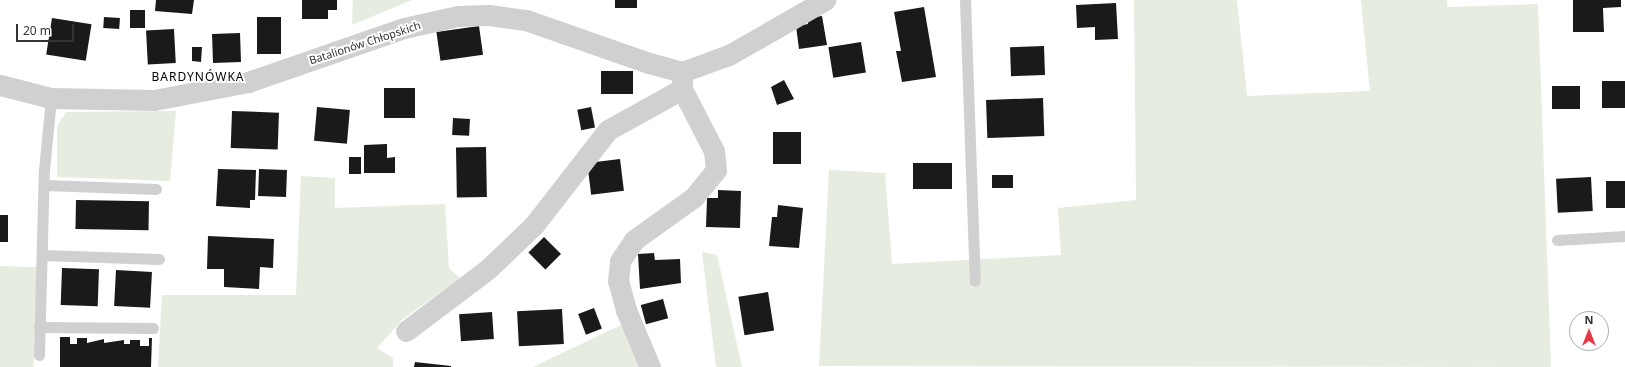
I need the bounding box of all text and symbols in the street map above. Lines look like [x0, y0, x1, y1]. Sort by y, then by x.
scale bar [18, 16, 76, 42]
street label: Batalionów Chłopskich [308, 19, 422, 67]
text: 20 m [23, 22, 51, 39]
district label: BARDYNÓWKA [152, 70, 244, 84]
north arrow [1569, 311, 1609, 351]
text: N [1585, 312, 1593, 327]

